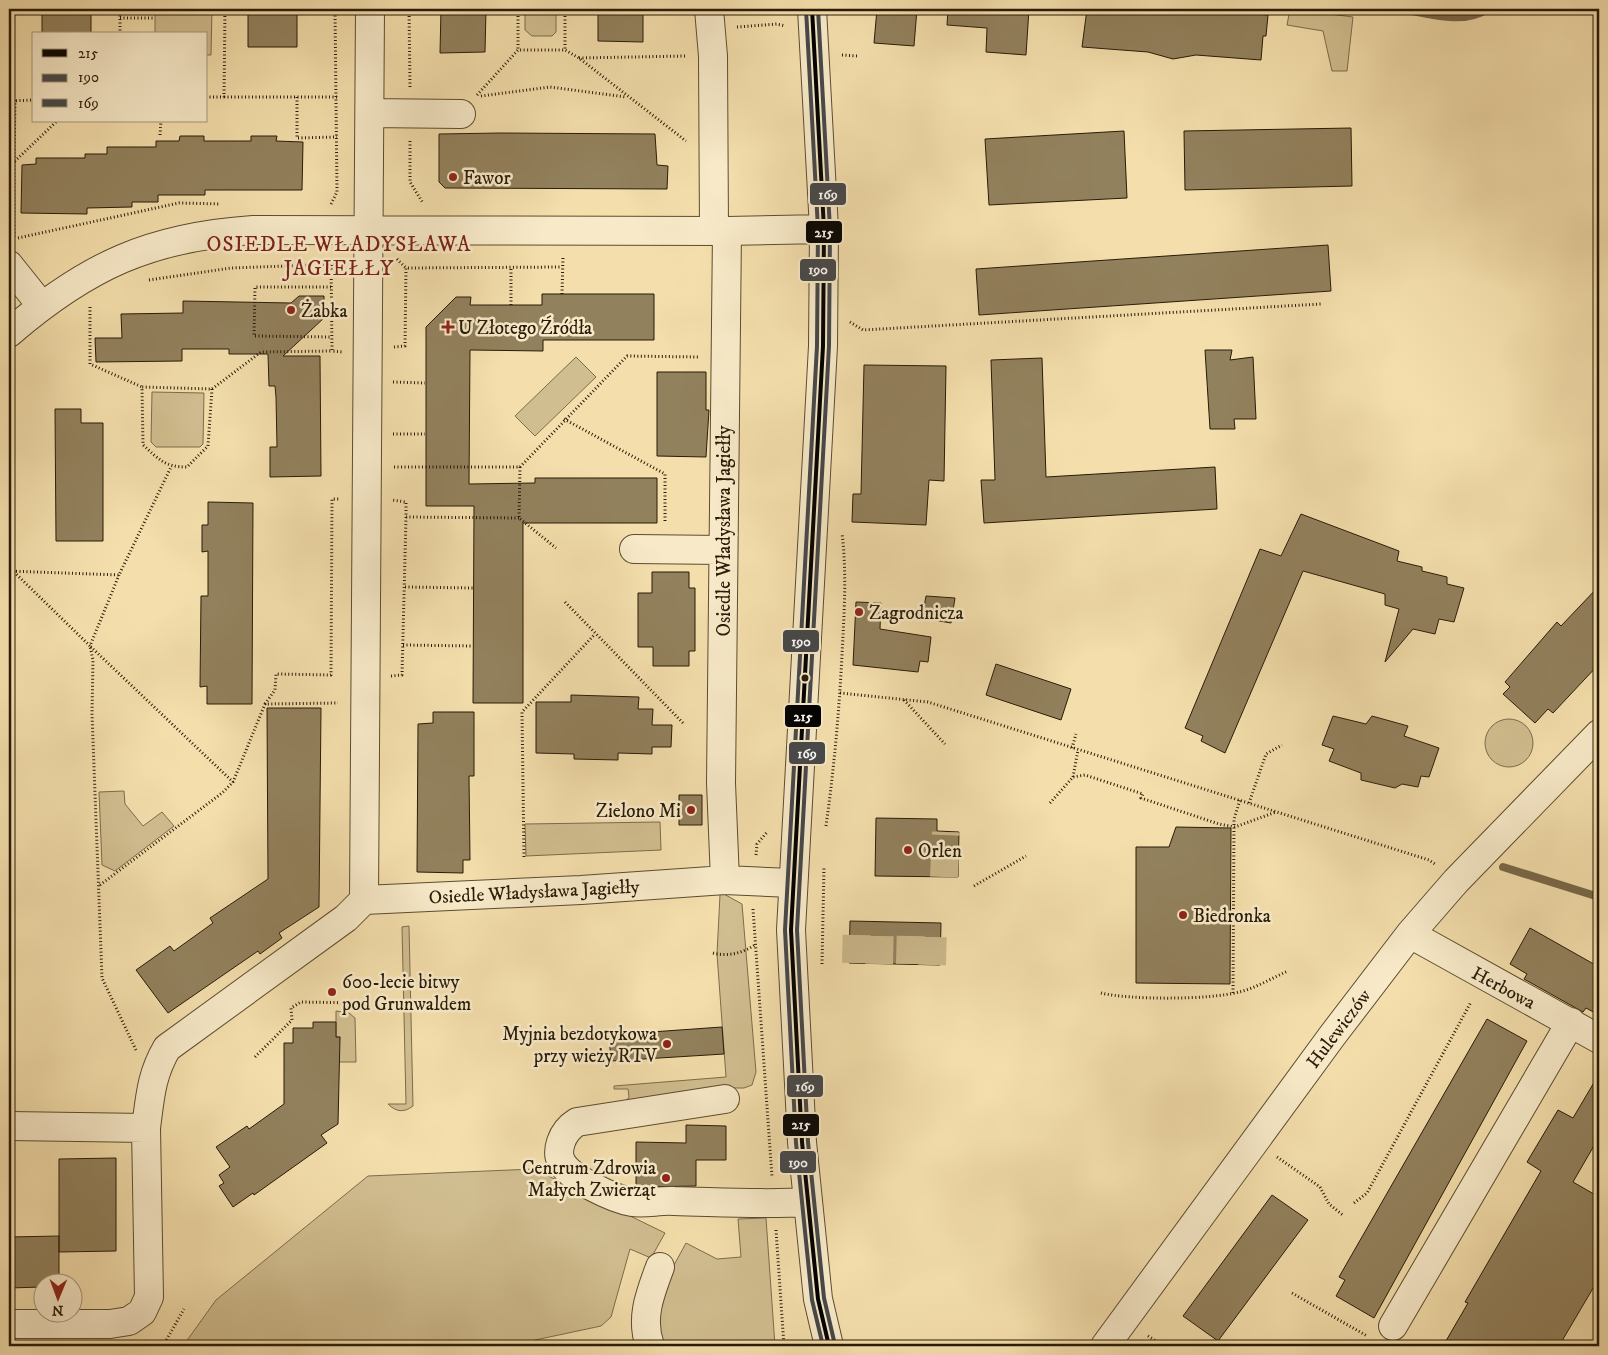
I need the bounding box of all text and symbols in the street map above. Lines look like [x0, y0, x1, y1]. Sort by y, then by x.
legend [32, 32, 208, 122]
text: 215 [78, 44, 99, 63]
text: 190 [78, 68, 99, 87]
text: 169 [78, 94, 99, 113]
place label: Fawor [463, 167, 510, 190]
marker: Fawor [447, 171, 459, 183]
line badge: 169 [809, 182, 847, 206]
text: 169 [818, 186, 838, 204]
line badge: 215 [805, 220, 843, 244]
text: 215 [815, 224, 833, 242]
district label: OSIEDLE WŁADYSŁAWA JAGIEŁŁY [207, 232, 471, 282]
line badge: 190 [799, 258, 837, 282]
text: 190 [808, 261, 828, 279]
place label: Żabka [301, 299, 348, 323]
marker: Żabka [285, 304, 297, 316]
place label: U Złotego Źródła [458, 315, 592, 340]
marker: U Złotego Źródła [442, 321, 454, 333]
street label: Osiedle Władysława Jagiełły [713, 425, 736, 636]
place label: Zagrodnicza [869, 602, 964, 625]
marker: Zagrodnicza [853, 606, 865, 618]
line badge: 190 [782, 629, 820, 653]
text: 190 [791, 633, 811, 651]
unlabelled marker [800, 673, 810, 683]
line badge: 215 [784, 704, 822, 728]
text: 215 [794, 708, 812, 726]
line badge: 169 [788, 741, 826, 765]
text: 169 [797, 745, 817, 763]
place label: Zielono Mi [596, 800, 681, 823]
marker: Zielono Mi [685, 804, 697, 816]
place label: Orlen [918, 840, 962, 863]
marker: Orlen [902, 844, 914, 856]
street label: Osiedle Władysława Jagiełły [428, 875, 641, 910]
place label: Biedronka [1193, 905, 1271, 928]
marker: Biedronka [1177, 909, 1189, 921]
street label: Herbowa [1467, 962, 1539, 1015]
place label: 600-lecie bitwy pod Grunwaldem [341, 971, 471, 1016]
street label: Hulewiczów [1302, 985, 1376, 1073]
marker: 600-lecie bitwy pod Grunwaldem [326, 986, 338, 998]
place label: Myjnia bezdotykowa przy wieży RTV [502, 1023, 658, 1068]
marker: Myjnia bezdotykowa przy wieży RTV [661, 1038, 673, 1050]
line badge: 169 [786, 1074, 824, 1098]
text: 169 [795, 1078, 815, 1096]
line badge: 215 [782, 1113, 820, 1137]
text: 215 [792, 1116, 810, 1134]
line badge: 190 [779, 1150, 817, 1174]
text: 190 [788, 1154, 808, 1172]
place label: Centrum Zdrowia Małych Zwierząt [522, 1157, 656, 1202]
marker: Centrum Zdrowia Małych Zwierząt [660, 1172, 672, 1184]
north arrow [32, 1272, 82, 1322]
text: N [51, 1301, 64, 1319]

